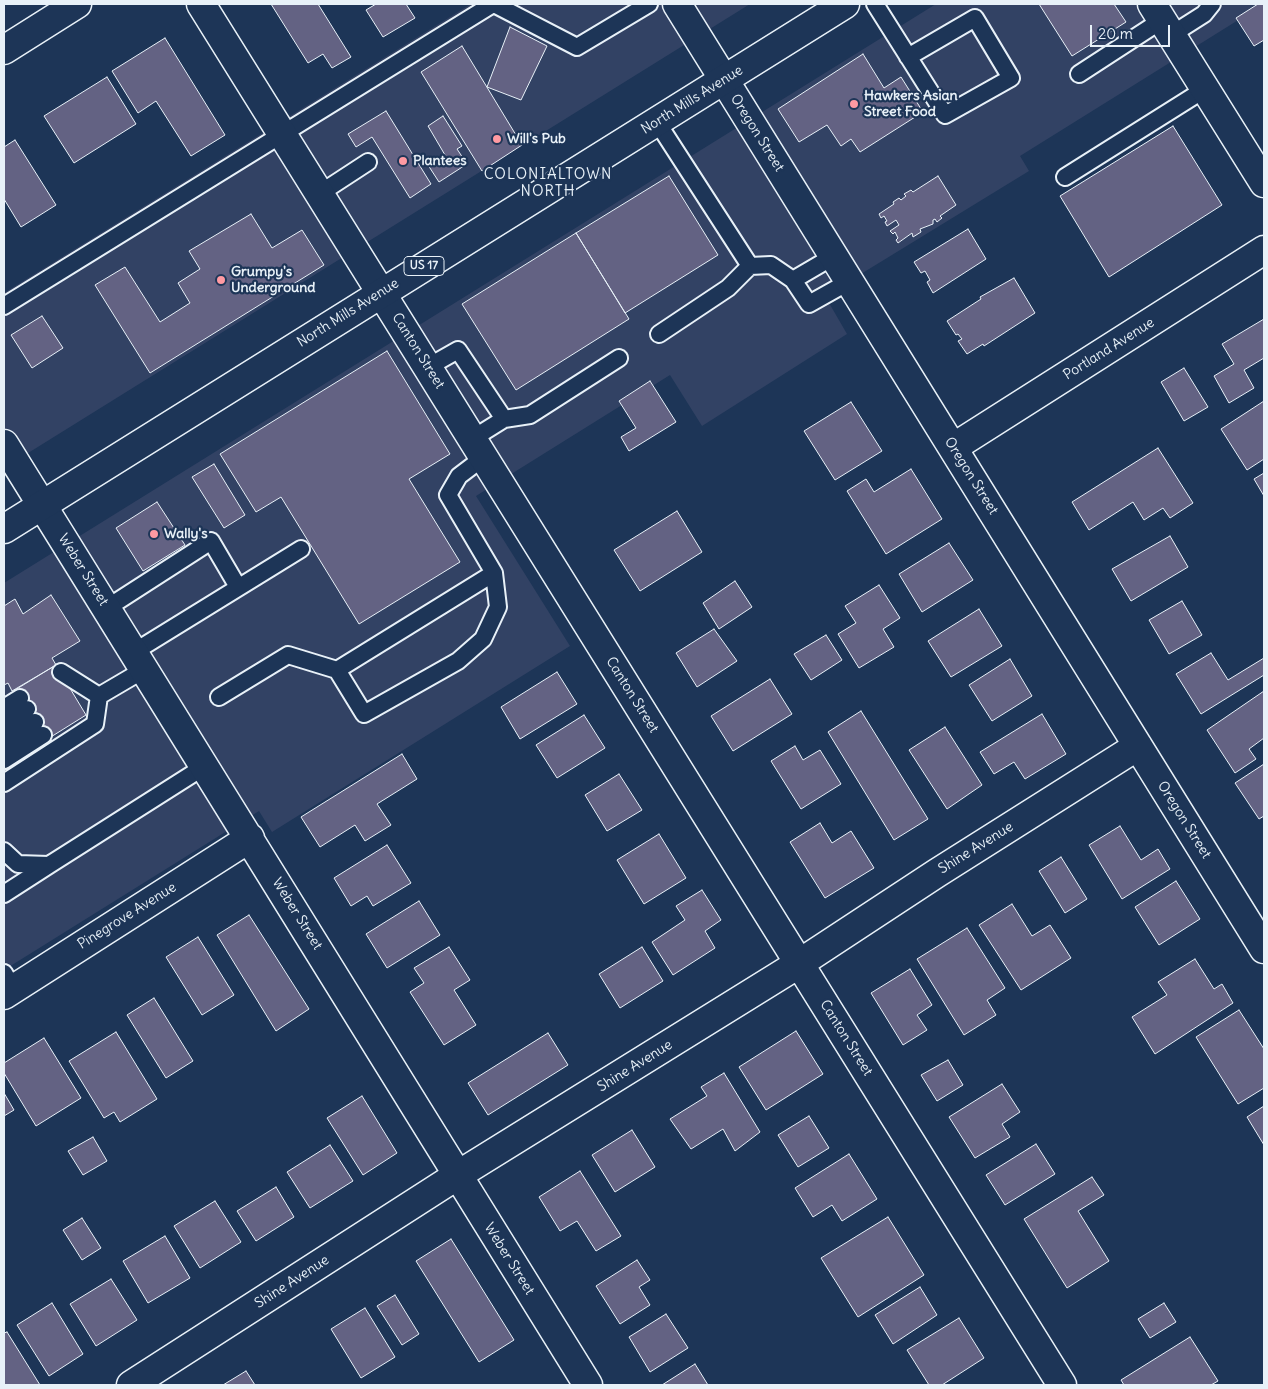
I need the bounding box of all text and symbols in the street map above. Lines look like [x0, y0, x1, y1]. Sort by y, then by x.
scale bar [1093, 15, 1173, 47]
text: 20 m [1098, 24, 1133, 43]
street label: North Mills Avenue [638, 62, 746, 138]
place label: Hawkers Asian Street Food [864, 88, 958, 120]
street label: Oregon Street [727, 91, 787, 175]
marker: Hawkers Asian Street Food [848, 98, 860, 110]
place label: Will's Pub [507, 131, 566, 147]
marker: Will's Pub [491, 133, 503, 145]
place label: Plantees [413, 153, 467, 169]
marker: Plantees [397, 155, 409, 167]
district label: COLONIALTOWN NORTH [482, 166, 614, 201]
road number: US 17 [404, 256, 444, 276]
place label: Grumpy's Underground [231, 264, 316, 296]
marker: Grumpy's Underground [215, 274, 227, 286]
street label: North Mills Avenue [294, 275, 402, 351]
street label: Canton Street [388, 310, 448, 392]
street label: Portland Avenue [1060, 314, 1158, 384]
street label: Oregon Street [941, 434, 1001, 518]
place label: Wally's [164, 526, 208, 542]
marker: Wally's [148, 528, 160, 540]
street label: Weber Street [54, 531, 112, 609]
street label: Canton Street [602, 654, 662, 736]
street label: Oregon Street [1154, 778, 1214, 862]
street label: Shine Avenue [936, 818, 1016, 878]
street label: Weber Street [268, 875, 326, 953]
street label: Pinegrove Avenue [75, 879, 179, 953]
street label: Canton Street [816, 997, 876, 1079]
street label: Shine Avenue [595, 1036, 675, 1096]
street label: Weber Street [480, 1220, 538, 1298]
street label: Shine Avenue [252, 1252, 332, 1312]

